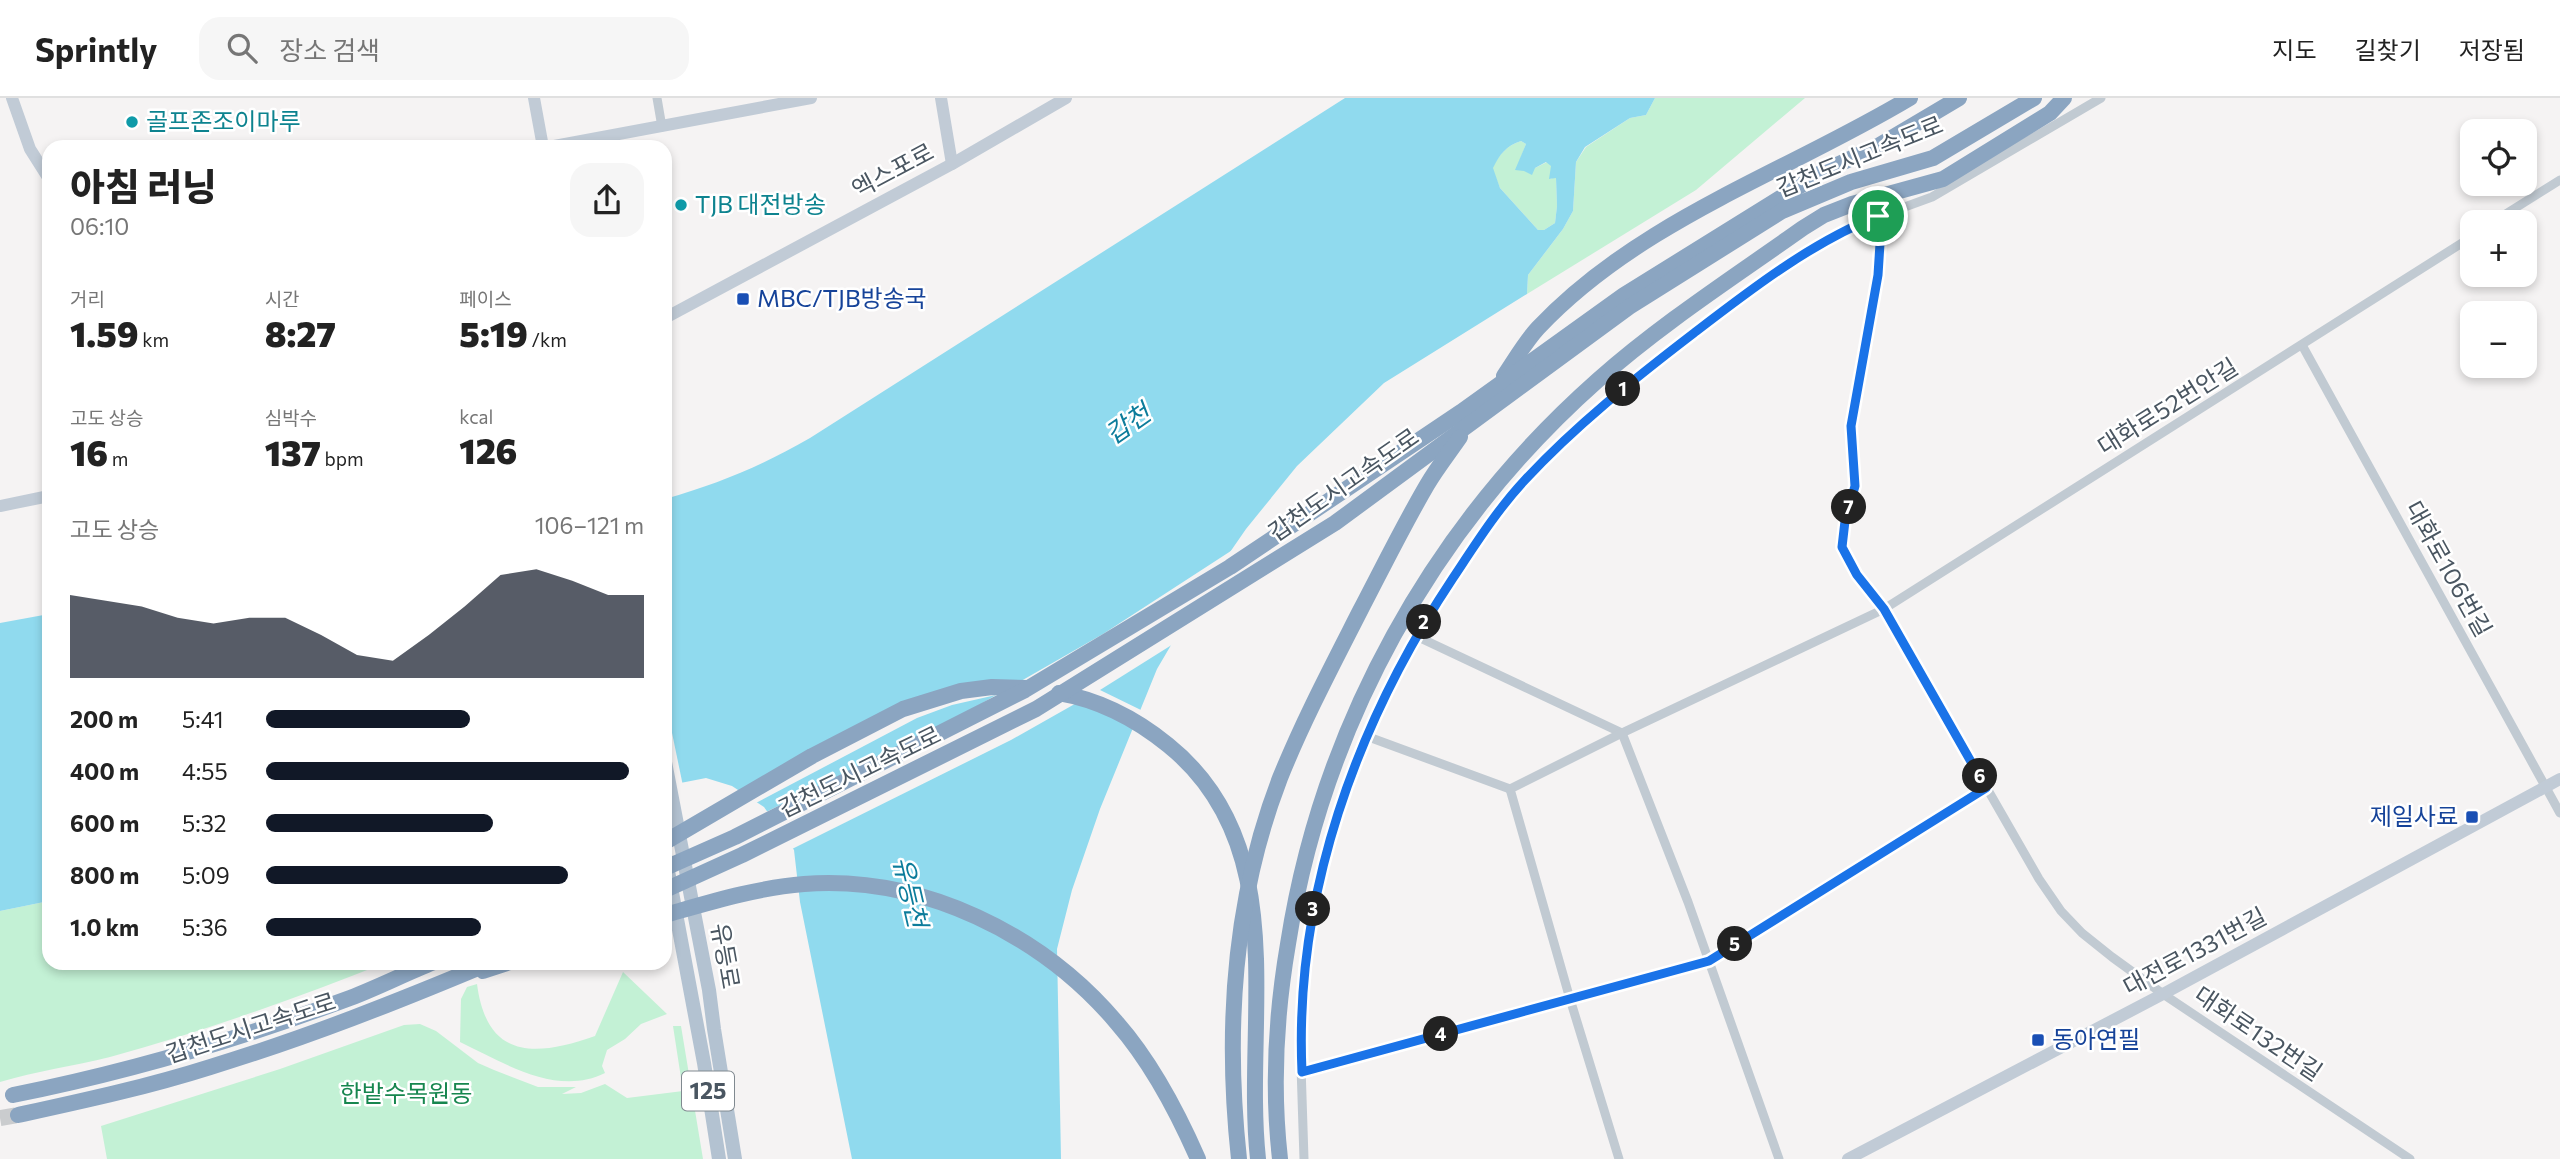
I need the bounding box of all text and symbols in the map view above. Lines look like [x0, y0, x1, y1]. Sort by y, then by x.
search box [199, 17, 689, 80]
text: Sprintly [35, 28, 157, 69]
icon: search [223, 29, 261, 67]
text: 장소 검색 [279, 34, 380, 65]
text: 지도 [2272, 35, 2317, 64]
text: 길찾기 [2355, 35, 2421, 64]
text: 저장됨 [2459, 35, 2525, 64]
place label: 골프존조이마루 [146, 106, 301, 135]
street label: 갑천도시고속도로 [1772, 109, 1947, 202]
marker: 골프존조이마루 [124, 114, 140, 130]
map controls [2460, 119, 2537, 378]
button: locate [2460, 119, 2537, 196]
street label: 엑스포로 [846, 136, 938, 203]
text: 아침 러닝 [70, 162, 217, 209]
button: share [570, 163, 644, 237]
pin [1848, 186, 1908, 246]
place label: TJB 대전방송 [695, 189, 826, 218]
marker: TJB 대전방송 [673, 197, 689, 213]
icon: arrive [1859, 197, 1897, 235]
button: + [2460, 210, 2537, 287]
text: 06:10 [70, 212, 129, 240]
place label: MBC/TJB방송국 [757, 283, 927, 312]
text: 거리 [70, 287, 105, 310]
text: 시간 [265, 287, 300, 310]
text: 페이스 [459, 287, 512, 310]
marker: MBC/TJB방송국 [735, 291, 751, 307]
button: − [2460, 301, 2537, 378]
text: 1.59 [70, 311, 139, 354]
text: 8:27 [265, 311, 336, 354]
text: 5:19 [459, 311, 528, 354]
text: km [139, 328, 169, 351]
text: /km [528, 328, 567, 351]
street label: 대화로52번안길 [2092, 351, 2243, 460]
pin: 1 [1606, 372, 1640, 406]
text: 1 [1618, 377, 1627, 400]
water label: 갑천 [1099, 395, 1158, 449]
text: kcal [459, 405, 493, 428]
text: 고도 상승 [70, 406, 144, 429]
text: 심박수 [265, 406, 317, 429]
street label: 갑천도시고속도로 [1262, 421, 1424, 546]
text: 126 [459, 428, 517, 471]
text: 16 [70, 430, 108, 473]
text: 137 [265, 430, 321, 473]
text: m [108, 447, 128, 470]
text: bpm [321, 447, 364, 470]
pin: 7 [1832, 490, 1867, 524]
text: 7 [1843, 495, 1854, 518]
street label: 대화로106번길 [2400, 495, 2499, 641]
text: 106–121 m [535, 511, 644, 539]
text: 고도 상승 [70, 515, 159, 543]
pin: 2 [1406, 604, 1442, 640]
text: 2 [1418, 610, 1429, 633]
text: 200 m [70, 705, 138, 733]
text: 5:41 [182, 705, 224, 733]
street label: 갑천도시고속도로 [774, 719, 945, 822]
text: 400 m [70, 757, 139, 785]
text: 4:55 [182, 757, 228, 785]
pin: 6 [1962, 758, 1997, 794]
text: 6 [1974, 764, 1985, 787]
place label: 제일사료 [2370, 801, 2458, 830]
text: 600 m [70, 809, 139, 837]
text: 5:32 [182, 809, 226, 837]
marker: 제일사료 [2464, 809, 2480, 825]
water label: 유등천 [888, 853, 935, 933]
text: 800 m [70, 861, 139, 889]
text: 5:09 [182, 861, 230, 889]
pin: 3 [1296, 892, 1330, 926]
text: 3 [1307, 897, 1318, 920]
street label: 대전로1331번길 [2118, 901, 2271, 1001]
text: 1.0 km [70, 913, 139, 941]
text: 5:36 [182, 913, 228, 941]
street label: 유등로 [706, 921, 747, 991]
pin: 5 [1718, 926, 1752, 962]
text: 5 [1729, 932, 1740, 955]
street label: 대화로132번길 [2190, 979, 2328, 1086]
street label: 갑천도시고속도로 [162, 985, 339, 1068]
pin: 4 [1424, 1016, 1458, 1052]
text: 4 [1435, 1022, 1446, 1045]
place label: 동아연필 [2052, 1024, 2140, 1053]
marker: 동아연필 [2030, 1032, 2046, 1048]
road number: 125 [682, 1072, 734, 1110]
park label: 한밭수목원동 [340, 1078, 472, 1107]

